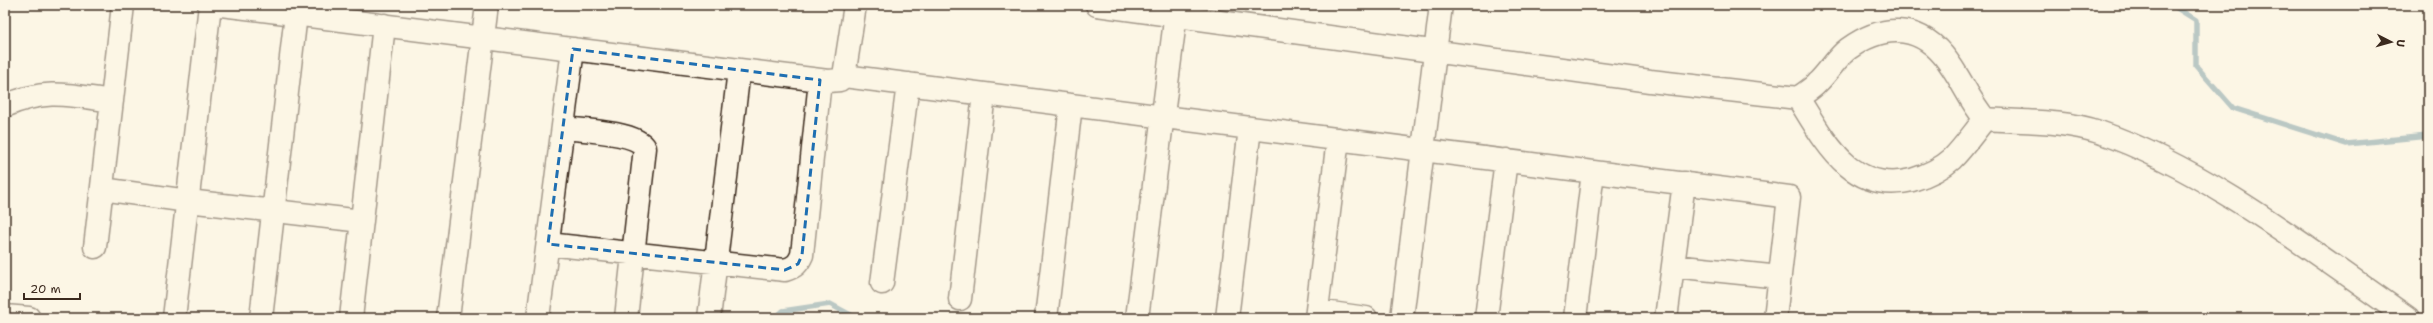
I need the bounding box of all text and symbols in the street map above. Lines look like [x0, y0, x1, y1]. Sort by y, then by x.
north arrow [2371, 22, 2411, 62]
text: U [2393, 38, 2408, 48]
scale bar [24, 275, 80, 301]
text: 20 m [30, 281, 61, 297]

